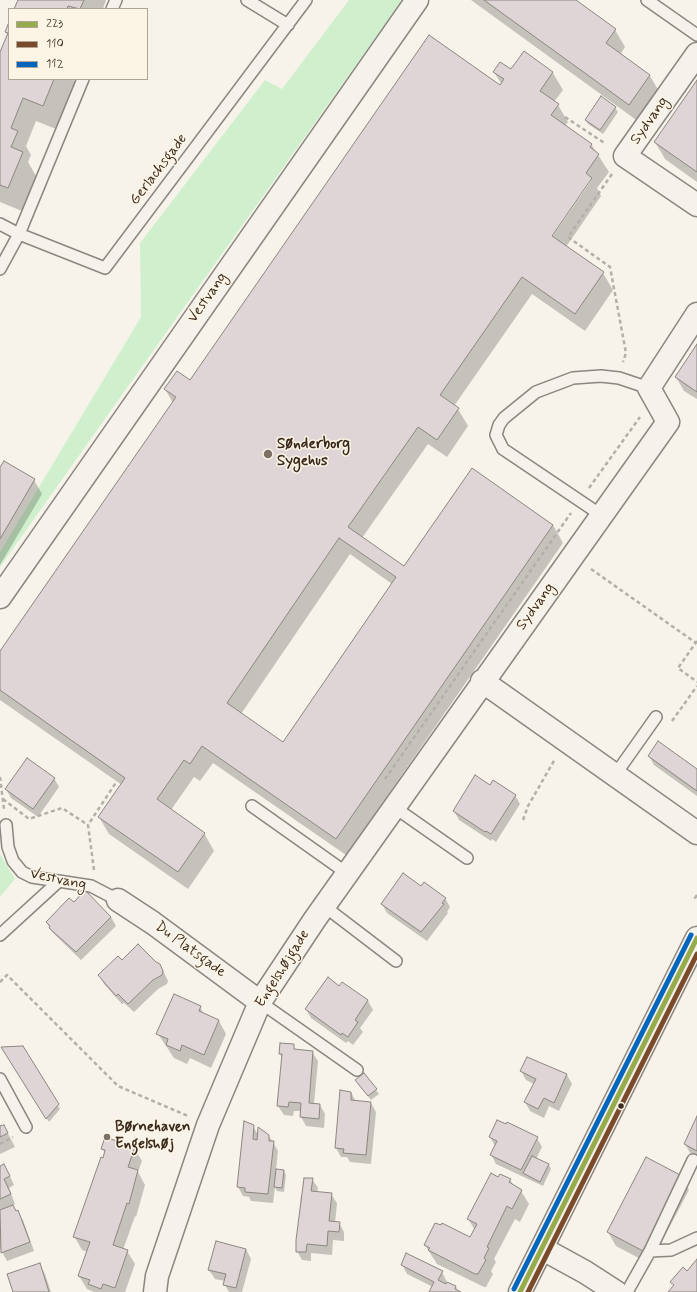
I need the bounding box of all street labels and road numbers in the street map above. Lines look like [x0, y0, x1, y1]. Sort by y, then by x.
street label: Sydvang [627, 94, 673, 148]
street label: Gerlachsgade [126, 131, 192, 209]
street label: Vestvang [184, 270, 232, 326]
street label: Sydvang [513, 580, 559, 634]
street label: Vestvang [28, 865, 88, 895]
street label: Du Platsgade [151, 918, 229, 982]
street label: Engelshøjgade [252, 927, 314, 1011]

